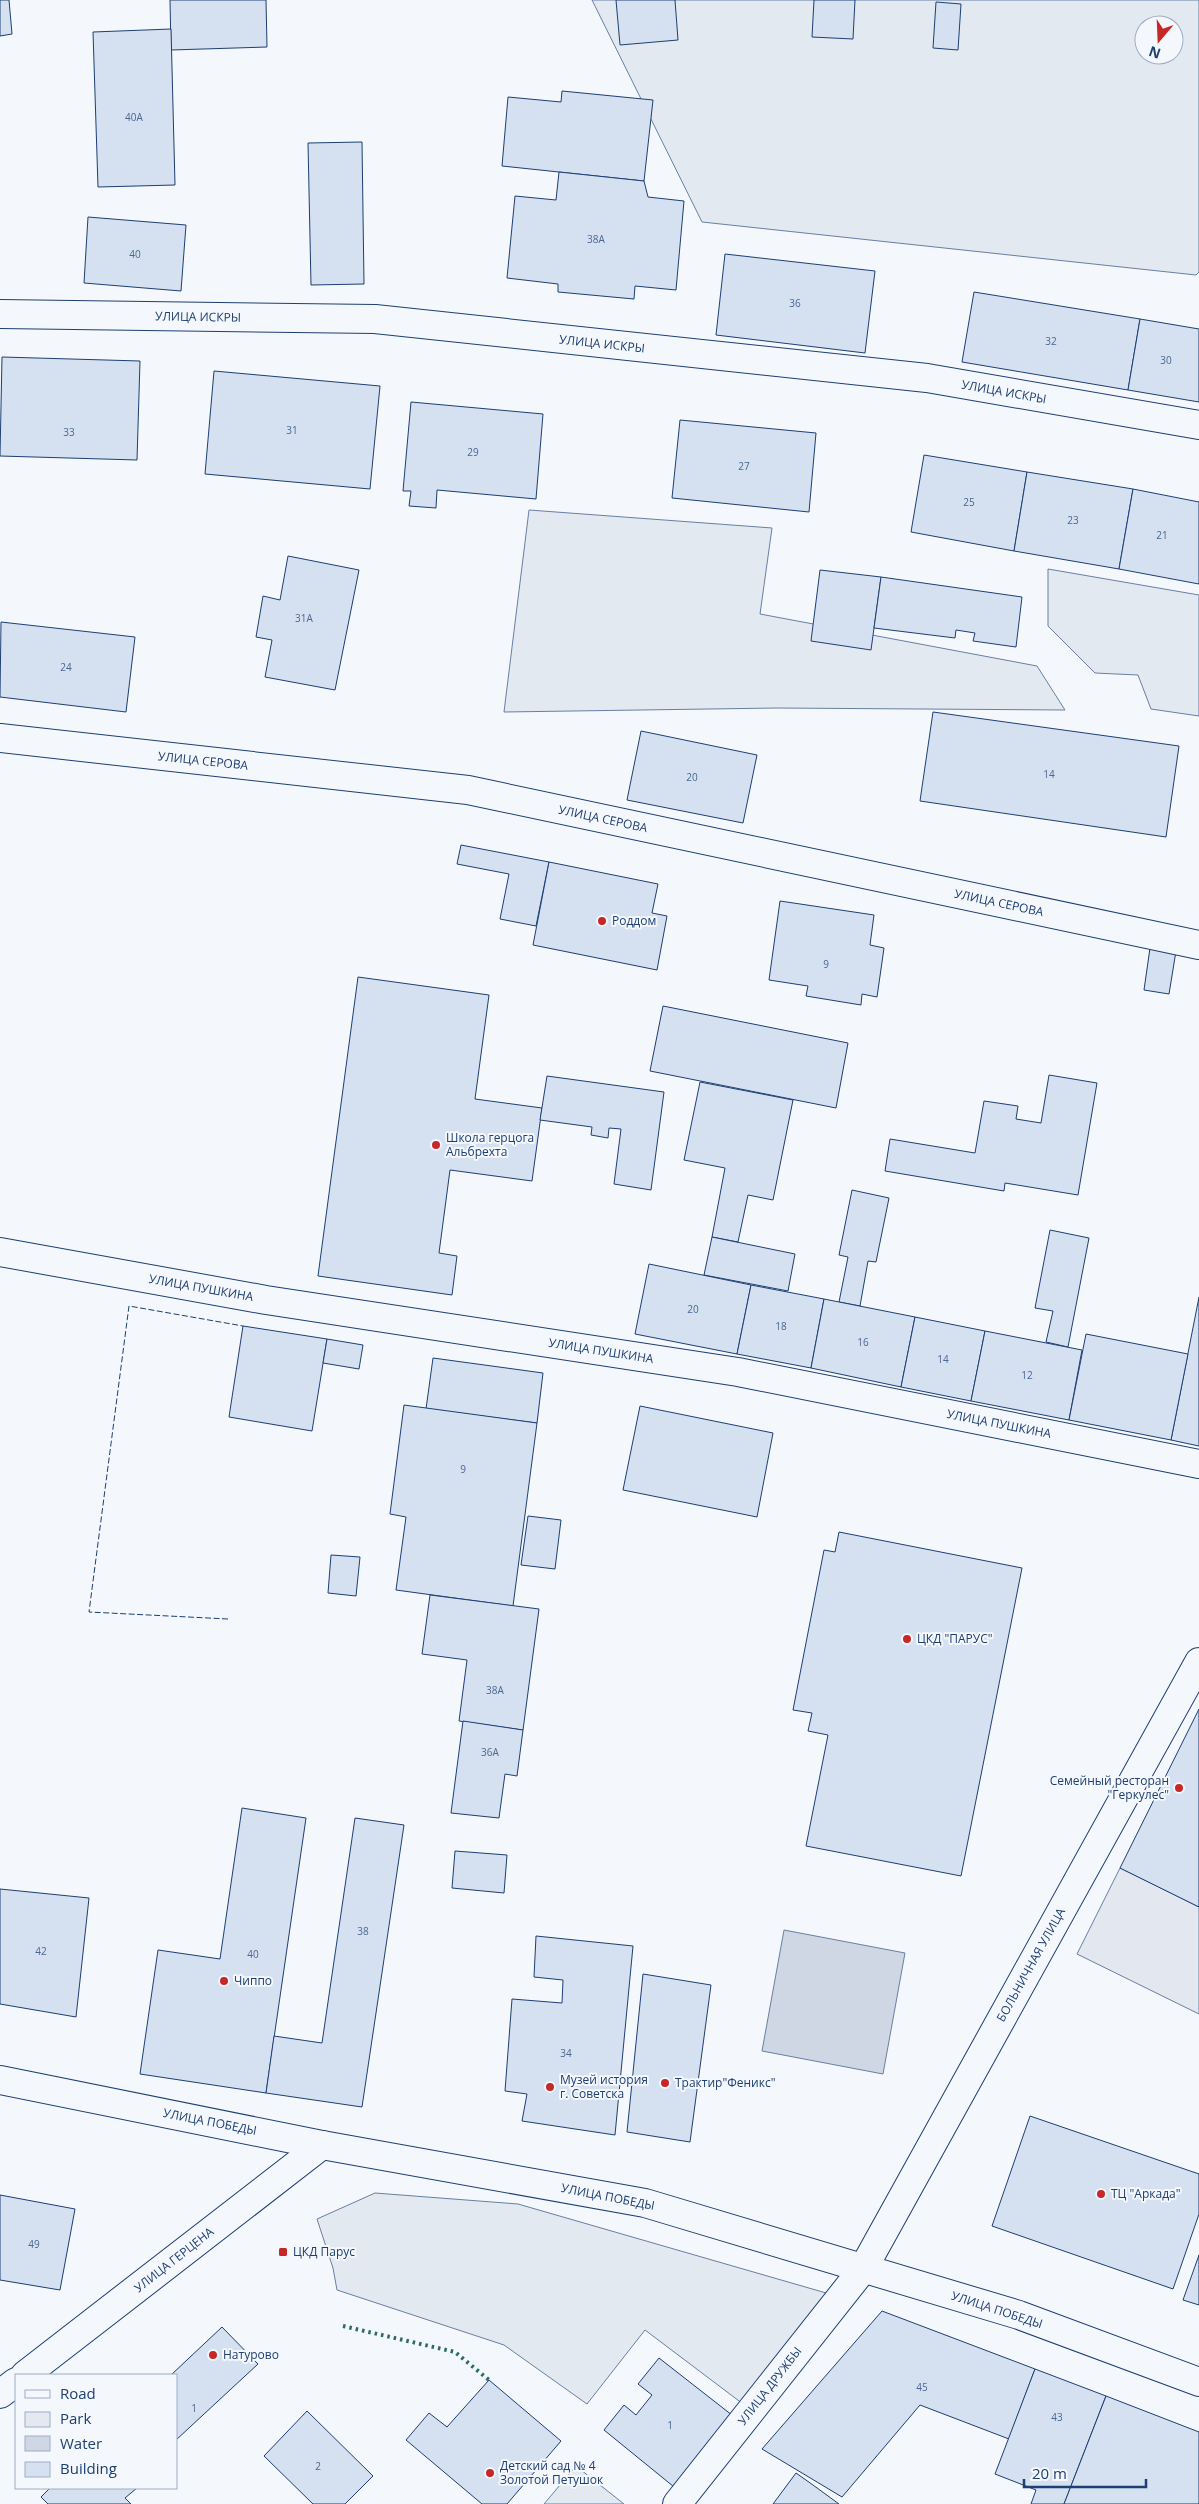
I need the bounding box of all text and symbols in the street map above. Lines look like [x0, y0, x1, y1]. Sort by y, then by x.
north arrow [1134, 15, 1184, 65]
text: N [1146, 42, 1163, 64]
house number: 40А [125, 110, 144, 124]
house number: 38А [587, 232, 606, 246]
house number: 40 [129, 247, 141, 261]
house number: 36 [789, 296, 801, 310]
street label: УЛИЦА ИСКРЫ [155, 307, 241, 326]
street label: УЛИЦА ИСКРЫ [558, 331, 646, 356]
house number: 32 [1045, 334, 1057, 348]
house number: 30 [1160, 353, 1172, 367]
street label: УЛИЦА ИСКРЫ [960, 376, 1048, 407]
house number: 31 [286, 423, 298, 437]
house number: 33 [63, 425, 75, 439]
house number: 29 [467, 445, 479, 459]
house number: 27 [738, 459, 750, 473]
house number: 25 [963, 495, 975, 509]
house number: 23 [1067, 513, 1079, 527]
house number: 21 [1156, 528, 1168, 542]
house number: 31А [295, 611, 314, 625]
house number: 24 [60, 660, 72, 674]
street label: УЛИЦА СЕРОВА [157, 747, 249, 774]
house number: 14 [1043, 767, 1055, 781]
house number: 20 [686, 770, 698, 784]
street label: УЛИЦА СЕРОВА [557, 801, 650, 836]
street label: УЛИЦА СЕРОВА [953, 885, 1046, 920]
place label: Роддом [612, 912, 656, 929]
marker: Роддом [596, 915, 608, 927]
house number: 9 [823, 957, 829, 971]
place label: Школа герцога Альбрехта [446, 1129, 534, 1160]
marker: Школа герцога Альбрехта [430, 1139, 442, 1151]
street label: УЛИЦА ПУШКИНА [147, 1270, 255, 1305]
house number: 20 [687, 1302, 699, 1316]
house number: 18 [775, 1319, 787, 1333]
street label: УЛИЦА ПУШКИНА [547, 1334, 655, 1367]
house number: 16 [857, 1335, 869, 1349]
house number: 14 [937, 1352, 949, 1366]
house number: 12 [1021, 1368, 1033, 1382]
street label: УЛИЦА ПУШКИНА [945, 1405, 1053, 1442]
house number: 9 [460, 1462, 466, 1476]
place label: ЦКД "ПАРУС" [917, 1630, 993, 1647]
marker: ЦКД "ПАРУС" [901, 1633, 913, 1645]
house number: 38А [486, 1683, 505, 1697]
house number: 36А [481, 1745, 500, 1759]
place label: Семейный ресторан "Геркулес" [1050, 1772, 1169, 1803]
marker: Семейный ресторан "Геркулес" [1173, 1782, 1185, 1794]
street label: БОЛЬНИЧНАЯ УЛИЦА [992, 1904, 1069, 2025]
house number: 38 [357, 1924, 369, 1938]
house number: 42 [35, 1944, 47, 1958]
house number: 40 [247, 1947, 259, 1961]
place label: Чиппо [234, 1972, 272, 1989]
marker: Чиппо [218, 1975, 230, 1987]
house number: 34 [560, 2046, 572, 2060]
place label: Музей история г. Советска [560, 2071, 648, 2102]
place label: Трактир"Феникс" [675, 2074, 775, 2091]
marker: Трактир"Феникс" [659, 2077, 671, 2089]
marker: Музей история г. Советска [544, 2081, 556, 2093]
street label: УЛИЦА ПОБЕДЫ [162, 2104, 258, 2139]
street label: УЛИЦА ПОБЕДЫ [560, 2179, 656, 2214]
place label: ТЦ "Аркада" [1111, 2185, 1181, 2202]
marker: ТЦ "Аркада" [1095, 2188, 1107, 2200]
street label: УЛИЦА ГЕРЦЕНА [130, 2223, 217, 2296]
house number: 49 [28, 2237, 40, 2251]
place label: ЦКД Парус [293, 2243, 355, 2260]
marker: ЦКД Парус [277, 2246, 289, 2258]
street label: УЛИЦА ПОБЕДЫ [949, 2287, 1045, 2332]
street label: УЛИЦА ДРУЖБЫ [734, 2343, 806, 2428]
place label: Натурово [223, 2346, 279, 2363]
marker: Натурово [207, 2349, 219, 2361]
legend [15, 2374, 178, 2489]
house number: 45 [916, 2380, 928, 2394]
text: Road [60, 2383, 96, 2403]
house number: 1 [191, 2401, 197, 2415]
text: Park [60, 2408, 91, 2428]
house number: 43 [1051, 2410, 1063, 2424]
house number: 1 [667, 2418, 673, 2432]
text: Water [60, 2433, 102, 2453]
scale bar [1024, 2456, 1146, 2488]
place label: Детский сад № 4 Золотой Петушок [500, 2457, 604, 2488]
text: Building [60, 2458, 117, 2478]
house number: 2 [315, 2459, 321, 2473]
text: 20 m [1032, 2463, 1067, 2483]
marker: Детский сад № 4 Золотой Петушок [484, 2467, 496, 2479]

